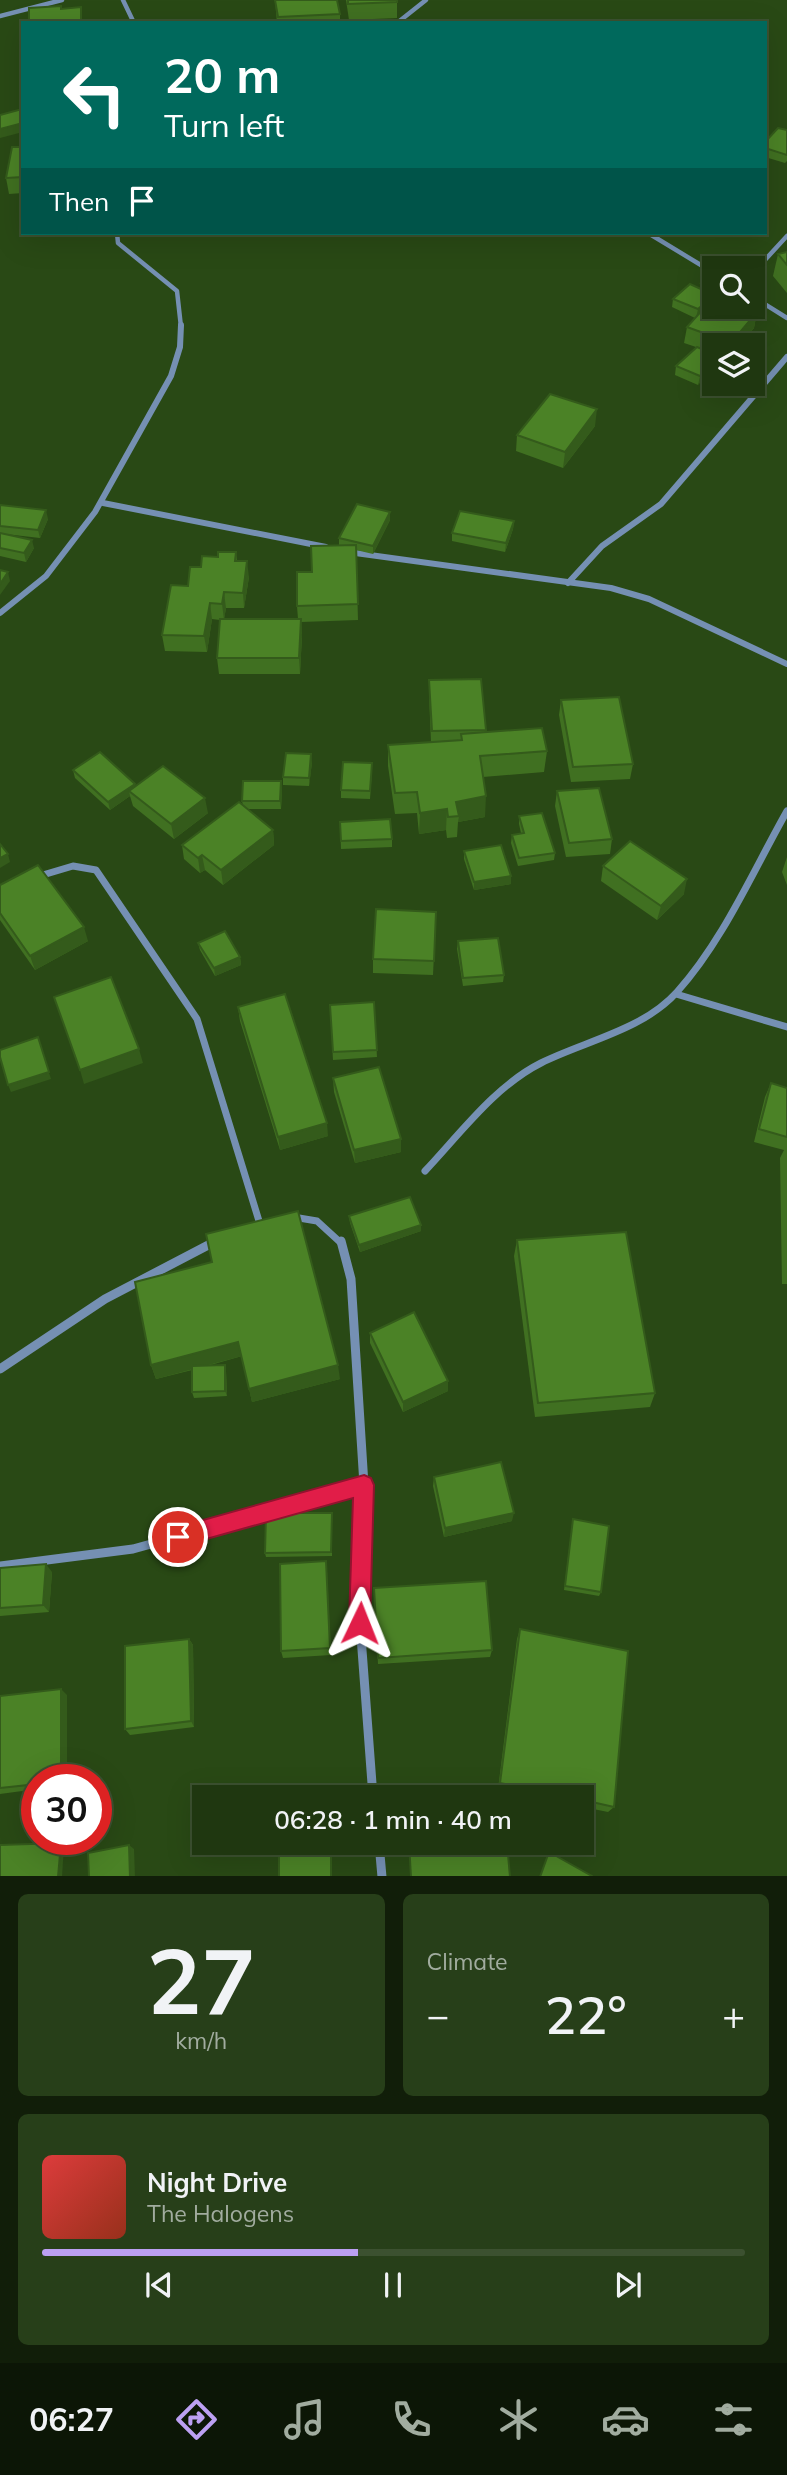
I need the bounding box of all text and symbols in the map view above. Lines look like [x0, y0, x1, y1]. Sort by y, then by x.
text: 20 m [164, 44, 280, 105]
icon: left [49, 49, 140, 140]
text: Turn left [164, 105, 284, 145]
icon: arrive [123, 182, 161, 220]
text: Then [49, 185, 109, 218]
map controls [702, 256, 765, 396]
button: search [702, 256, 765, 319]
button: layers [702, 333, 765, 396]
pin [148, 1507, 208, 1567]
icon: arrive [159, 1518, 197, 1556]
position arrow [323, 1586, 397, 1660]
speed limit sign: 30 [21, 1764, 112, 1855]
text: 06:28 · 1 min · 40 m [274, 1803, 512, 1836]
text: 27 [147, 1923, 256, 2037]
text: Climate [427, 1947, 508, 1976]
text: 22° [545, 1982, 627, 2047]
text: − [427, 1991, 449, 2039]
text: + [722, 1991, 745, 2039]
text: km/h [175, 2026, 227, 2055]
text: Night Drive [147, 2166, 287, 2199]
text: The Halogens [147, 2199, 294, 2228]
icon: previous [140, 2266, 178, 2304]
icon: pause [374, 2266, 412, 2304]
icon: next [609, 2266, 647, 2304]
icon: directions [172, 2395, 221, 2444]
icon: music [280, 2395, 329, 2444]
icon: phone [387, 2395, 436, 2444]
icon: climate [494, 2395, 543, 2444]
icon: car [601, 2395, 650, 2444]
icon: filters [709, 2395, 758, 2444]
text: 06:27 [29, 2399, 114, 2439]

